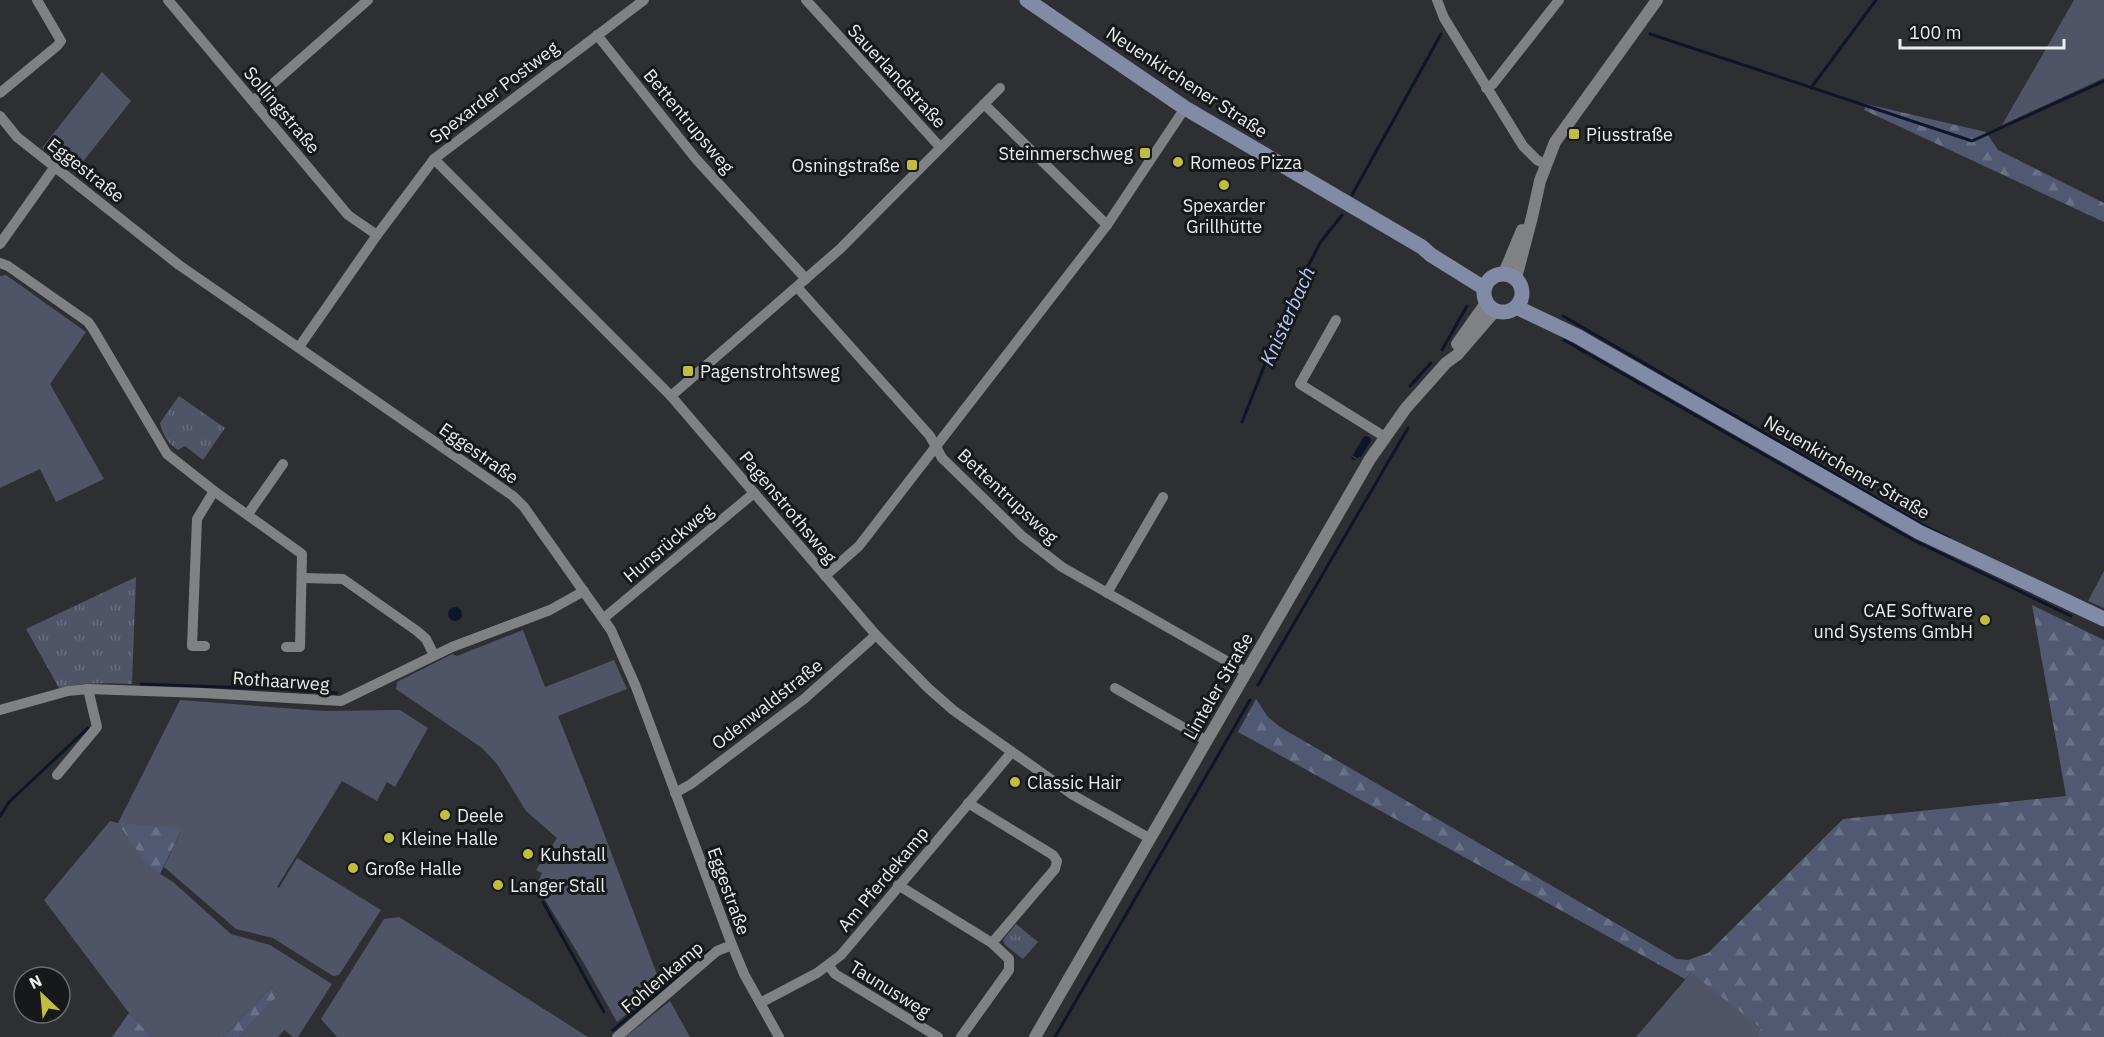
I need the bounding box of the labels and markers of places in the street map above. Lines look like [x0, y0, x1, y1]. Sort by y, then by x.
place label: Piusstraße [1586, 123, 1673, 146]
marker: Piusstraße [1567, 127, 1581, 141]
place label: Steinmerschweg [998, 142, 1133, 165]
marker: Steinmerschweg [1138, 146, 1152, 160]
place label: Romeos Pizza [1190, 151, 1302, 174]
place label: Osningstraße [792, 154, 900, 177]
marker: Romeos Pizza [1171, 155, 1185, 169]
marker: Osningstraße [905, 158, 919, 172]
marker: Spexarder Grillhütte [1217, 178, 1231, 192]
place label: Spexarder Grillhütte [1183, 194, 1266, 238]
place label: Pagenstrohtsweg [700, 360, 840, 383]
marker: Pagenstrohtsweg [681, 364, 695, 378]
place label: CAE Software und Systems GmbH [1814, 599, 1973, 643]
marker: CAE Software und Systems GmbH [1978, 613, 1992, 627]
place label: Classic Hair [1027, 771, 1122, 794]
marker: Classic Hair [1008, 775, 1022, 789]
place label: Deele [457, 804, 504, 827]
marker: Deele [438, 808, 452, 822]
place label: Kleine Halle [401, 827, 498, 850]
marker: Kleine Halle [382, 831, 396, 845]
place label: Kuhstall [540, 843, 606, 866]
marker: Kuhstall [521, 847, 535, 861]
place label: Große Halle [365, 857, 462, 880]
marker: Große Halle [346, 861, 360, 875]
place label: Langer Stall [510, 874, 605, 897]
marker: Langer Stall [491, 878, 505, 892]

